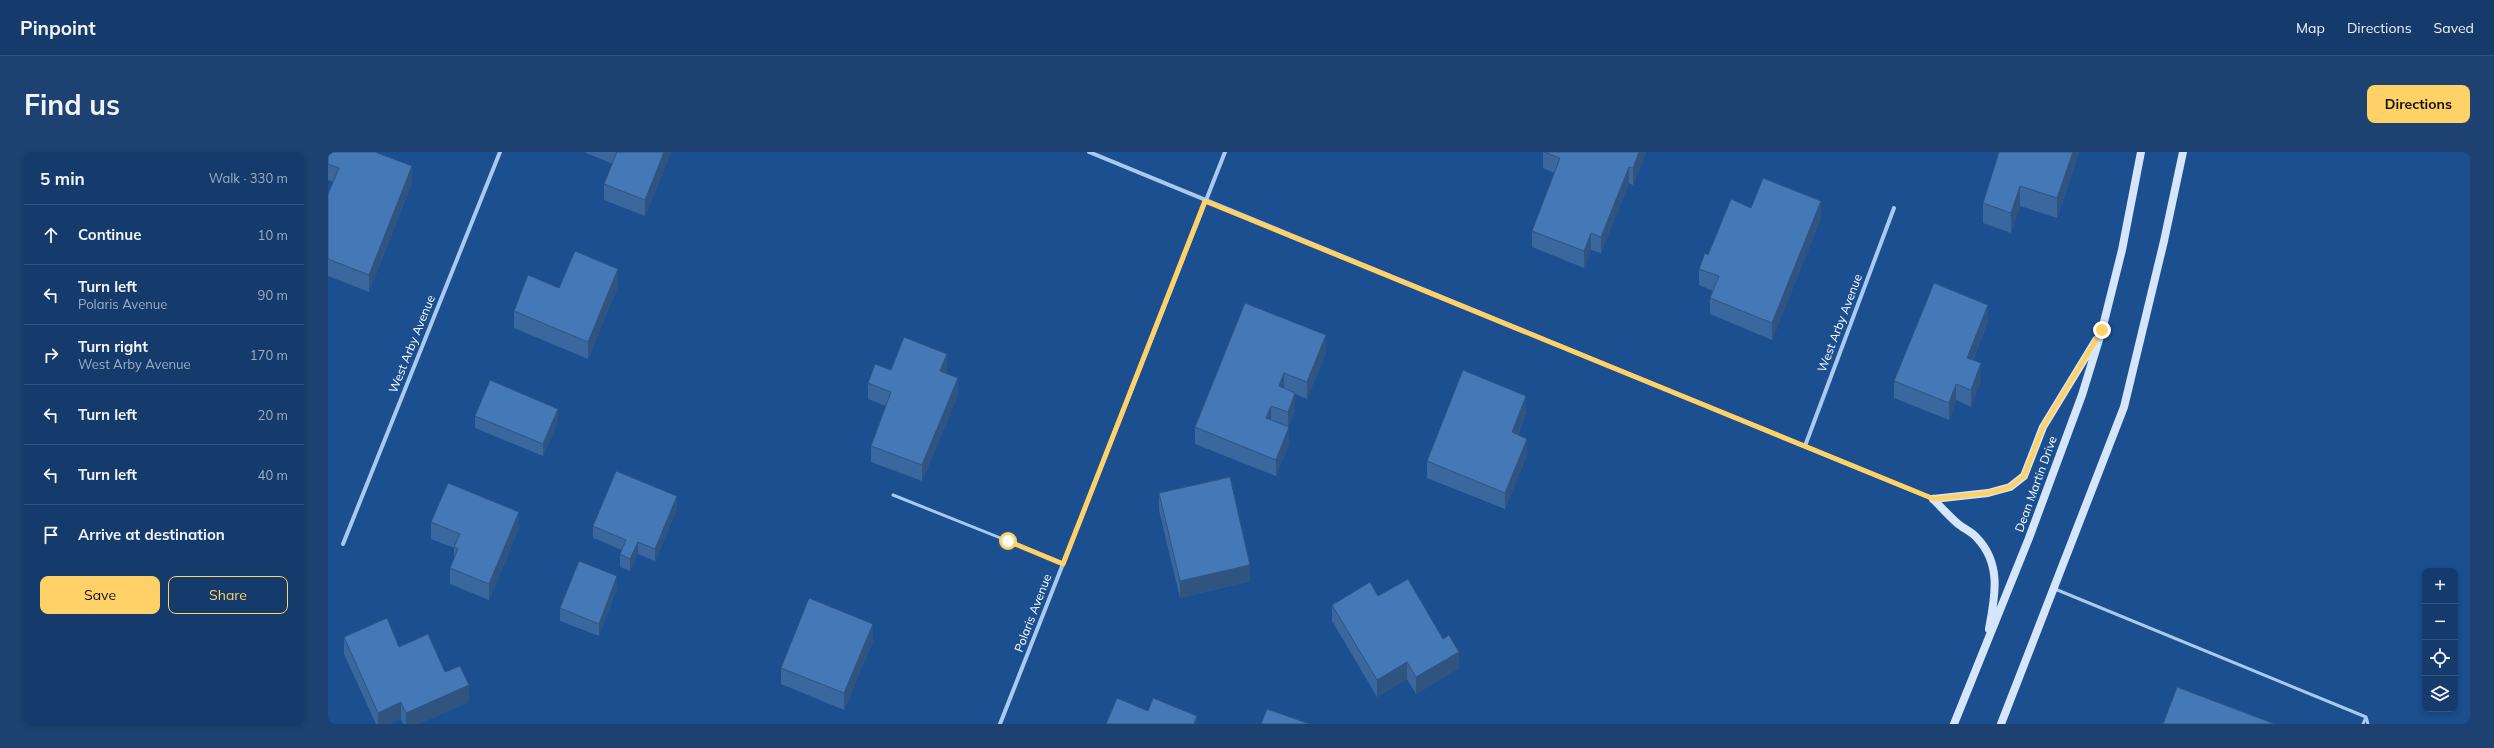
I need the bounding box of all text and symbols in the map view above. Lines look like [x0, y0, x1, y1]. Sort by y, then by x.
text: Pinpoint [20, 16, 96, 40]
text: Map [2296, 19, 2325, 37]
text: Directions [2347, 19, 2412, 37]
text: Saved [2434, 19, 2474, 37]
button: Directions [2367, 85, 2470, 123]
text: Find us [24, 87, 120, 122]
text: 5 min [40, 168, 85, 189]
text: Walk · 330 m [209, 170, 288, 186]
icon: ahead [40, 224, 62, 246]
text: Continue [78, 225, 141, 244]
text: 10 m [258, 227, 288, 243]
street label: West Arby Avenue [1814, 272, 1865, 374]
text: Turn left [78, 277, 137, 296]
icon: left [40, 284, 62, 306]
text: 90 m [258, 287, 288, 303]
street label: West Arby Avenue [385, 293, 438, 395]
text: Polaris Avenue [78, 296, 167, 312]
route end [2093, 321, 2111, 339]
text: Turn right [78, 337, 148, 356]
icon: right [40, 344, 62, 366]
text: 170 m [250, 347, 288, 363]
text: West Arby Avenue [78, 356, 191, 372]
icon: left [40, 404, 62, 426]
text: Turn left [78, 405, 137, 424]
text: 20 m [258, 407, 288, 423]
street label: Dean Martin Drive [2011, 434, 2060, 534]
icon: left [40, 464, 62, 486]
text: Turn left [78, 465, 137, 484]
text: 40 m [258, 467, 288, 483]
icon: arrive [40, 524, 62, 546]
text: Arrive at destination [78, 525, 225, 544]
route start [999, 532, 1017, 550]
map controls [2422, 568, 2458, 712]
button: + [2422, 568, 2458, 604]
street label: Polaris Avenue [1011, 572, 1054, 654]
button: Save [40, 576, 160, 614]
button: Share [168, 576, 288, 614]
button: − [2422, 604, 2458, 640]
button: locate [2422, 640, 2458, 676]
button: layers [2422, 676, 2458, 712]

